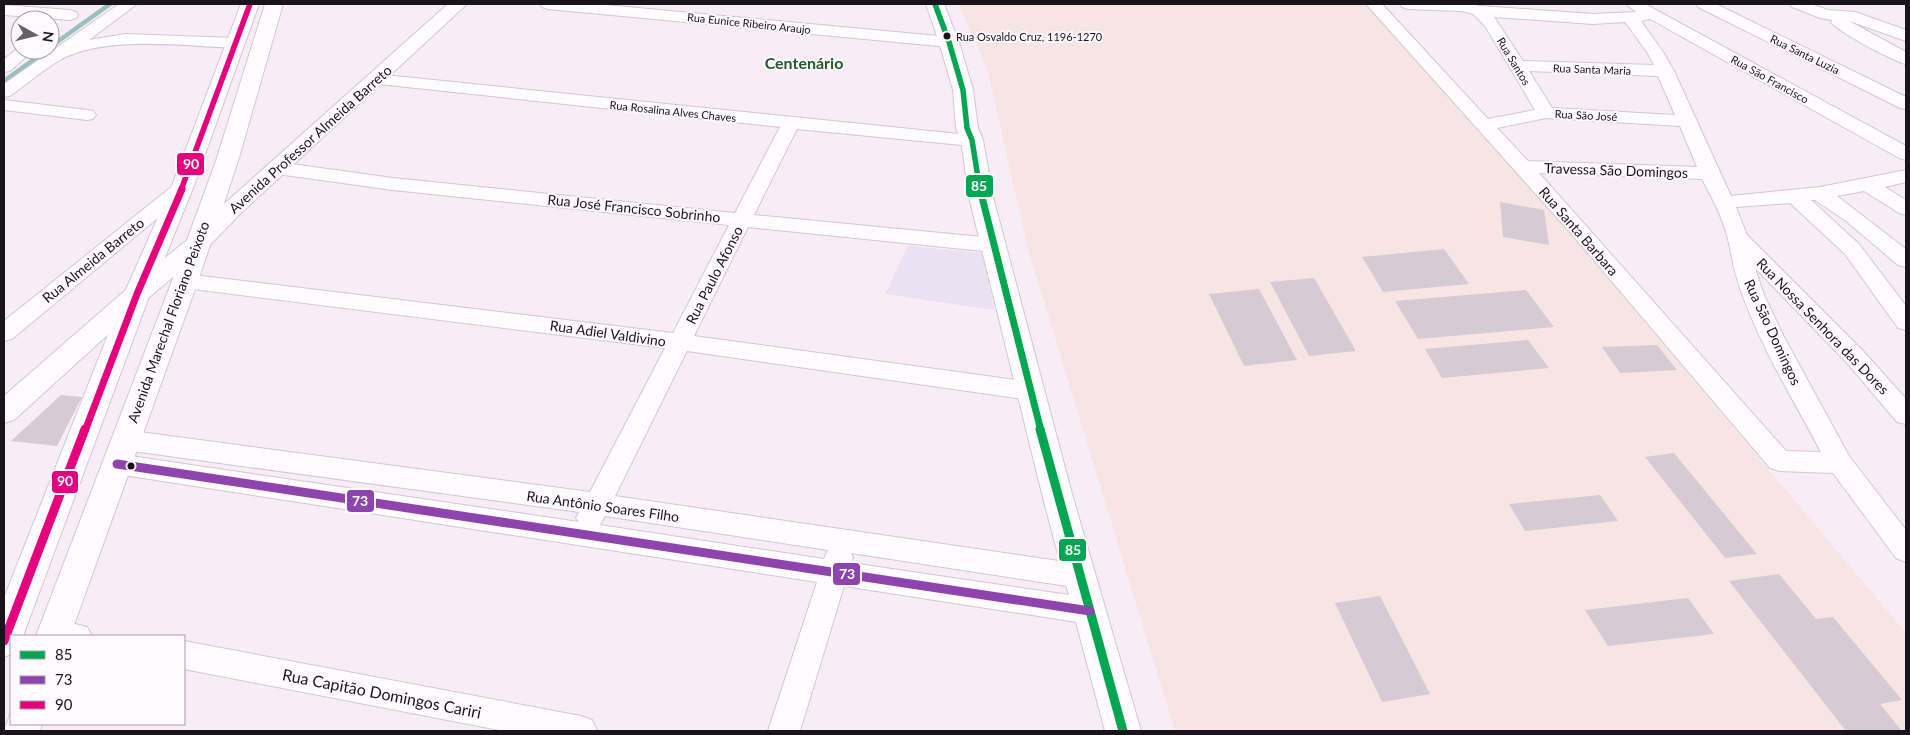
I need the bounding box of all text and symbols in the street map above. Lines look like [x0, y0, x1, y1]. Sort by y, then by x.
north arrow [10, 10, 60, 60]
street label: Rua Eunice Ribeiro Araujo [687, 10, 811, 36]
text: N [39, 30, 58, 43]
place label: Rua Osvaldo Cruz, 1196-1270 [956, 30, 1103, 43]
marker: Rua Osvaldo Cruz, 1196-1270 [942, 31, 952, 41]
street label: Rua Santa Luzia [1768, 32, 1842, 76]
street label: Rua Santos [1495, 35, 1533, 87]
street label: Rua São Francisco [1729, 52, 1811, 106]
district label: Centenário [765, 53, 843, 72]
street label: Avenida Professor Almeida Barreto [225, 61, 395, 217]
street label: Rua Santa Maria [1553, 61, 1631, 77]
street label: Rua Rosalina Alves Chaves [609, 98, 737, 124]
street label: Rua São José [1554, 107, 1618, 123]
line badge: 90 [176, 152, 205, 176]
text: 90 [183, 155, 199, 172]
street label: Travessa São Domingos [1544, 159, 1688, 181]
line badge: 85 [965, 174, 994, 198]
text: 85 [971, 177, 987, 194]
street label: Rua Santa Barbara [1536, 183, 1622, 279]
street label: Rua José Francisco Sobrinho [547, 190, 721, 226]
street label: Rua Almeida Barreto [39, 214, 147, 306]
street label: Avenida Marechal Floriano Peixoto [124, 219, 212, 425]
street label: Rua Paulo Afonso [682, 223, 746, 327]
street label: Rua Nossa Senhora das Dores [1753, 254, 1893, 398]
street label: Rua São Domingos [1741, 276, 1805, 388]
street label: Rua Adiel Valdivino [549, 316, 667, 350]
unlabelled marker [126, 461, 136, 471]
line badge: 90 [51, 470, 79, 494]
text: 90 [57, 472, 73, 489]
street label: Rua Antônio Soares Filho [526, 487, 680, 525]
line badge: 73 [346, 489, 375, 513]
text: 73 [352, 492, 368, 509]
line badge: 85 [1058, 538, 1087, 562]
text: 85 [1065, 541, 1081, 558]
line badge: 73 [832, 562, 861, 586]
text: 73 [839, 565, 855, 582]
legend [10, 635, 185, 725]
text: 85 [55, 645, 72, 663]
street label: Rua Capitão Domingos Cariri [281, 664, 483, 722]
text: 73 [55, 670, 72, 688]
text: 90 [55, 695, 73, 713]

